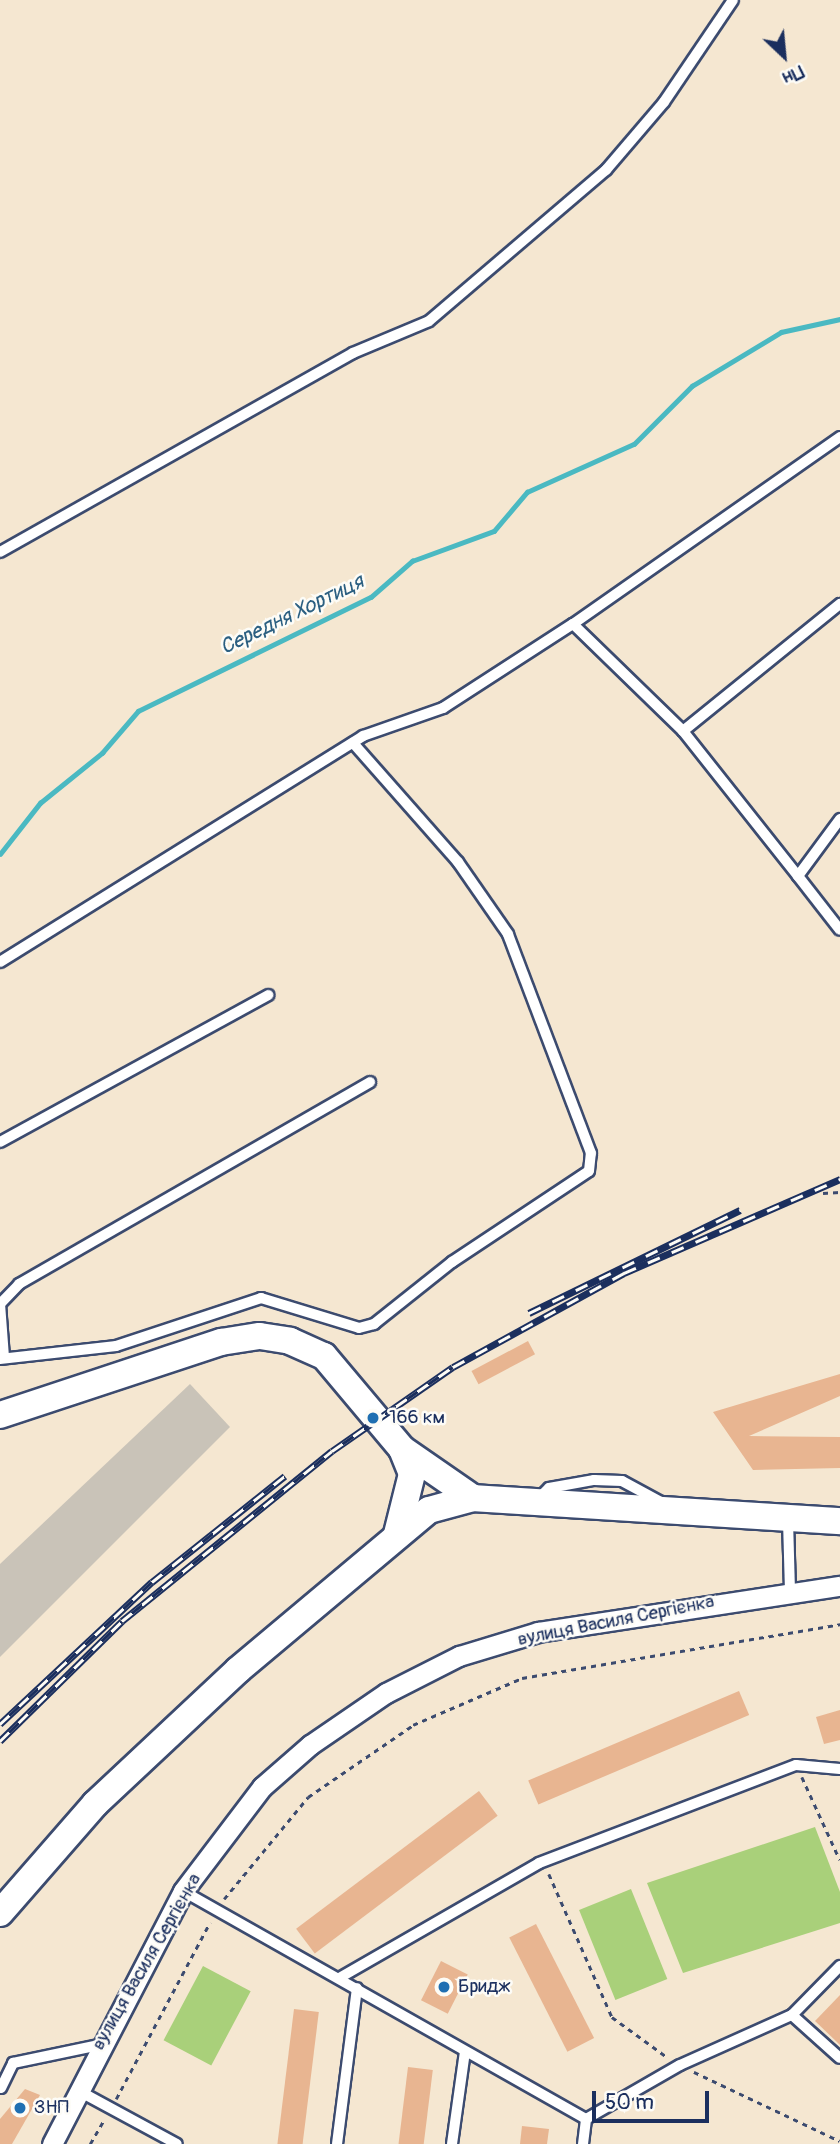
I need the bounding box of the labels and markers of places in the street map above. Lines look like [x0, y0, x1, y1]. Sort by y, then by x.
place label: 166 км [389, 1407, 445, 1429]
marker: 166 км [363, 1408, 383, 1428]
place label: Бридж [458, 1976, 510, 1998]
marker: Бридж [436, 1979, 452, 1995]
place label: ЗНП [34, 2097, 69, 2119]
marker: ЗНП [12, 2100, 28, 2116]

